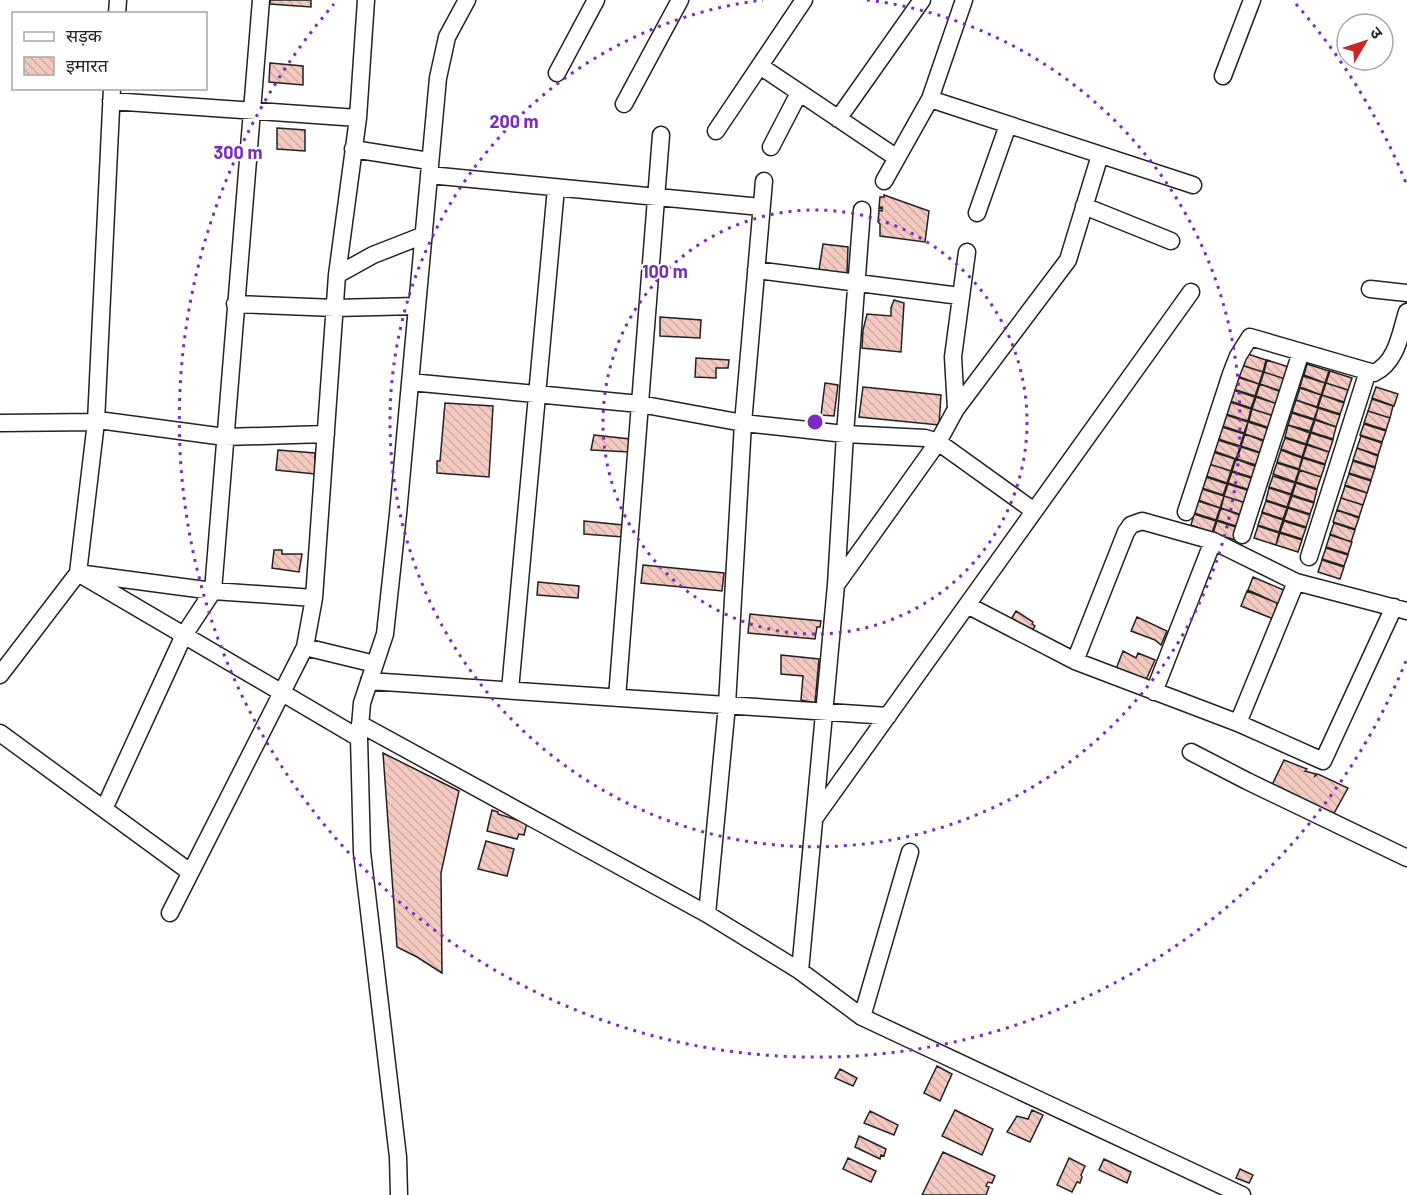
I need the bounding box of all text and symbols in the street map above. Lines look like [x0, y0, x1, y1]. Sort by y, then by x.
legend [12, 12, 207, 90]
north arrow [1335, 12, 1395, 72]
text: उ [1367, 23, 1388, 42]
text: सड़क [66, 24, 103, 46]
text: इमारत [66, 54, 109, 76]
text: 200 m [489, 110, 539, 132]
text: 300 m [214, 141, 262, 163]
text: 100 m [642, 260, 688, 282]
centre of rings [805, 412, 825, 432]

